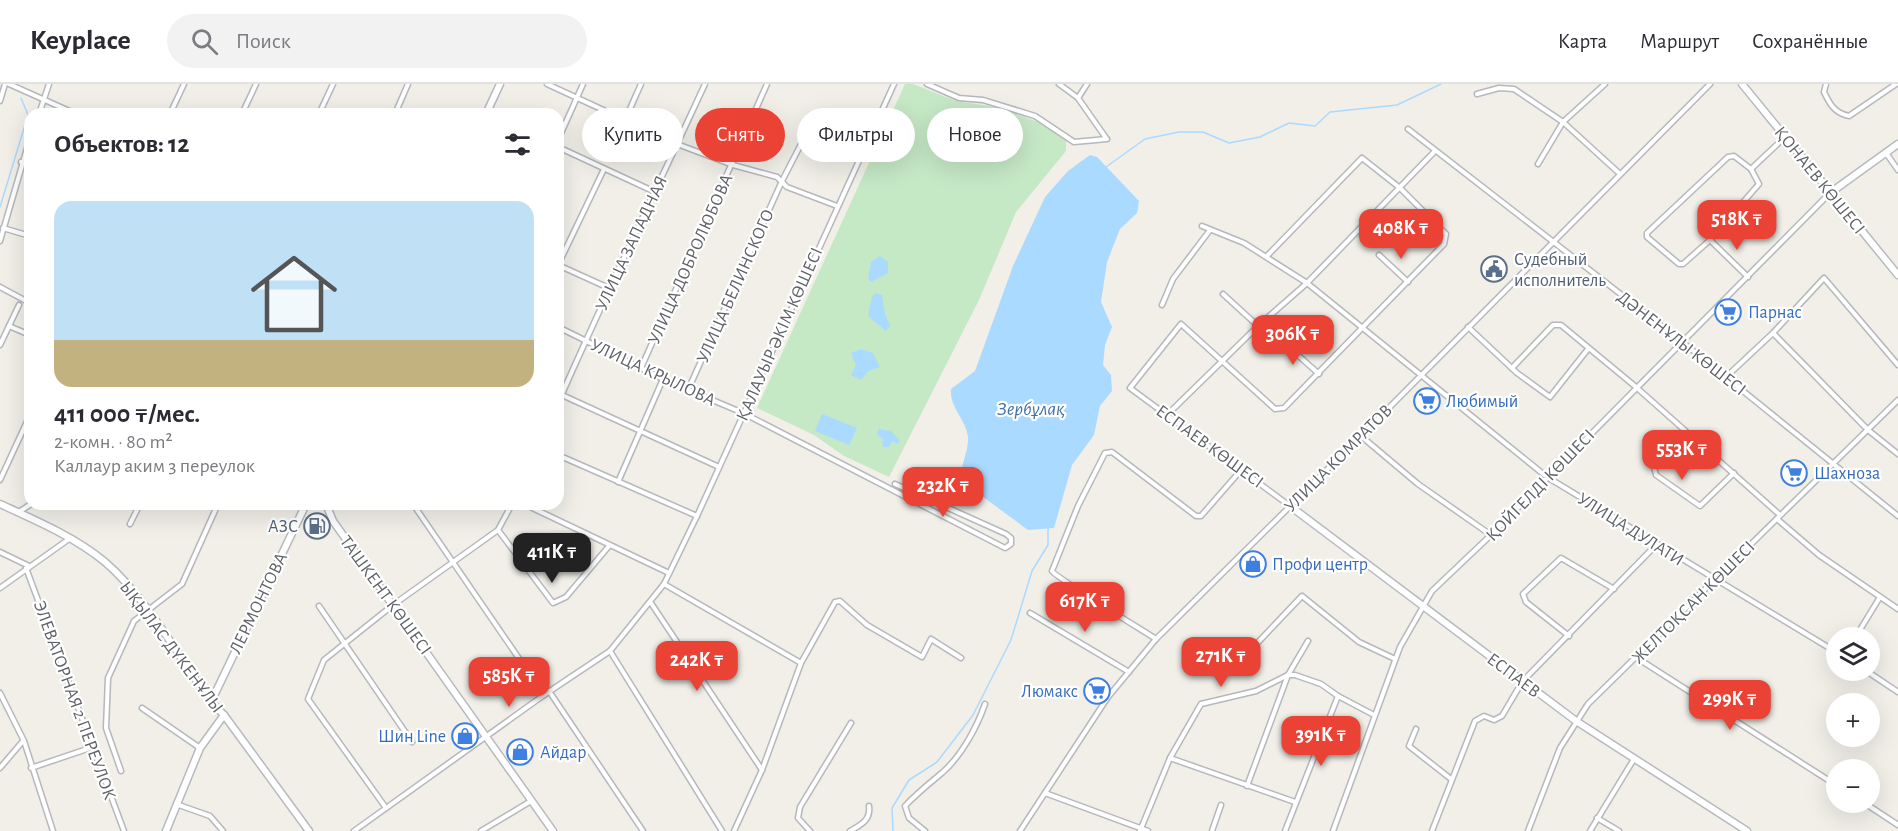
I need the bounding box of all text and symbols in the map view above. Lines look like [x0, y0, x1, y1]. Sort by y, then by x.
search box [167, 14, 587, 68]
icon: search [188, 25, 221, 58]
text: Keyplace [30, 27, 131, 55]
text: Поиск [236, 30, 291, 52]
text: Карта [1558, 31, 1607, 52]
text: Маршрут [1640, 31, 1719, 52]
text: Сохранённые [1752, 31, 1868, 52]
chip: Купить [582, 108, 683, 162]
chip: Снять [695, 108, 785, 162]
chip: Фильтры [797, 108, 915, 162]
chip: Новое [927, 108, 1023, 162]
street label: ҚОНАЕВ КӨШЕСІ [1770, 123, 1868, 238]
icon: filters [501, 128, 534, 161]
text: Объектов: 12 [54, 131, 190, 157]
street label: УЛИЦА ДОБРОЛЮБОВА [645, 171, 737, 347]
street label: УЛИЦА ЗАПАДНАЯ [593, 173, 671, 314]
pin: 518K ₸ [1688, 200, 1786, 251]
street label: УЛИЦА БЕЛИНСКОГО [694, 207, 778, 366]
pin: 408K ₸ [1352, 209, 1450, 260]
text: 518K ₸ [1711, 209, 1763, 229]
text: 408K ₸ [1373, 218, 1429, 238]
icon: home [240, 240, 348, 348]
street label: ҚАЛАУЫР ӘКІМ КӨШЕСІ [734, 245, 826, 424]
place label: Судебный исполнитель [1514, 250, 1606, 290]
public building icon: Судебный исполнитель [1479, 254, 1509, 284]
street label: ДӘНЕНҰЛЫ КӨШЕСІ [1614, 288, 1749, 399]
supermarket icon: Парнас [1713, 297, 1743, 327]
place label: Парнас [1748, 304, 1802, 322]
pin: 306K ₸ [1244, 315, 1342, 366]
text: 306K ₸ [1266, 324, 1320, 344]
street label: УЛИЦА КРЫЛОВА [587, 336, 718, 410]
supermarket icon: Любимый [1412, 386, 1442, 416]
place label: Любимый [1446, 392, 1518, 411]
water label: Зербұлақ [997, 399, 1065, 420]
text: 411 000 ₸/мес. [54, 401, 200, 427]
street label: УЛИЦА КОМРАТОВ [1281, 401, 1396, 516]
street label: ЕСПАЕВ КӨШЕСІ [1152, 402, 1267, 492]
street label: ҚОЙГЕЛДІ КӨШЕСІ [1481, 425, 1599, 545]
pin: 553K ₸ [1633, 430, 1731, 481]
text: 2-комн. · 80 m² [54, 432, 172, 452]
text: 553K ₸ [1656, 439, 1708, 459]
text: Каллаур аким 3 переулок [54, 456, 255, 476]
supermarket icon: Шахноза [1779, 458, 1809, 488]
place label: Шахноза [1814, 465, 1880, 483]
pin: 232K ₸ [894, 467, 992, 518]
text: 232K ₸ [916, 476, 970, 496]
street label: УЛИЦА ДУЛАТИ [1574, 490, 1687, 570]
fuel station icon: АЗС [302, 511, 332, 541]
place label: АЗС [268, 518, 298, 536]
street label: ТАШКЕНТ КӨШЕСІ [336, 533, 434, 659]
pin: 411K ₸ [503, 533, 601, 584]
street label: ЖЕЛТОҚСАН КӨШЕСІ [1629, 538, 1759, 668]
text: 411K ₸ [527, 542, 577, 562]
shop icon: Профи центр [1238, 549, 1268, 579]
street label: ЛЕРМОНТОВА [227, 550, 291, 657]
place label: Профи центр [1272, 556, 1368, 574]
street label: ЫҚЫЛАС ДҮКЕНҰЛЫ [116, 578, 226, 717]
pin: 617K ₸ [1036, 582, 1134, 633]
text: 617K ₸ [1059, 591, 1111, 611]
street label: ЭЛЕВАТОРНАЯ 2 ПЕРЕУЛОК [30, 599, 119, 803]
map controls [1826, 627, 1880, 813]
button: layers [1826, 627, 1880, 681]
pin: 271K ₸ [1172, 637, 1270, 688]
pin: 242K ₸ [648, 641, 746, 692]
text: 271K ₸ [1196, 646, 1246, 666]
text: 242K ₸ [670, 650, 724, 670]
street label: ЕСПАЕВ [1483, 650, 1543, 701]
pin: 585K ₸ [460, 657, 558, 708]
text: 585K ₸ [483, 666, 535, 686]
supermarket icon: Люмакс [1082, 676, 1112, 706]
pin: 299K ₸ [1681, 680, 1779, 731]
place label: Люмакс [1021, 683, 1078, 701]
text: 299K ₸ [1703, 689, 1757, 709]
button: + [1826, 693, 1880, 747]
pin: 391K ₸ [1272, 716, 1370, 767]
shop icon: Шин Line [450, 721, 480, 751]
text: 391K ₸ [1295, 725, 1347, 745]
place label: Шин Line [378, 728, 446, 746]
shop icon: Айдар [505, 737, 535, 767]
place label: Айдар [540, 744, 586, 762]
button: − [1826, 759, 1880, 813]

